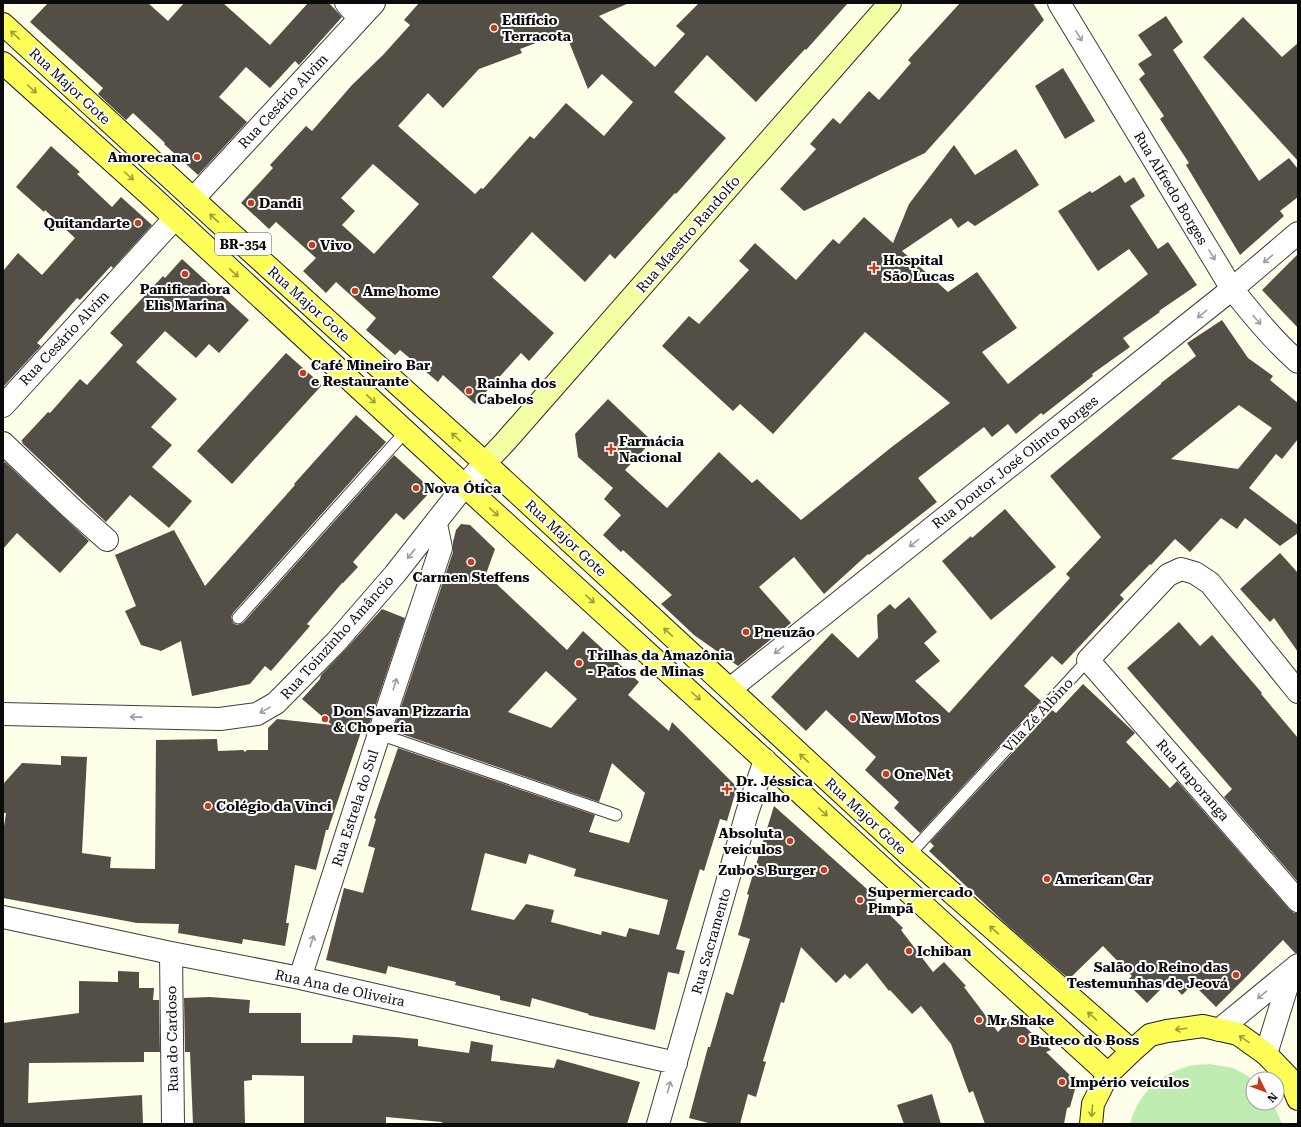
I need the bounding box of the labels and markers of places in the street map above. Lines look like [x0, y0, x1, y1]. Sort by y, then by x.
place label: Edifício Terracota [502, 12, 572, 44]
marker: Edifício Terracota [489, 23, 499, 33]
place label: Amorecana [108, 149, 190, 165]
marker: Amorecana [192, 152, 202, 162]
place label: Dandi [259, 195, 302, 211]
marker: Dandi [246, 198, 256, 208]
place label: Quitandarte [44, 215, 130, 231]
marker: Quitandarte [133, 218, 143, 228]
place label: Vivo [320, 237, 352, 253]
marker: Vivo [307, 240, 317, 250]
place label: Hospital São Lucas [883, 252, 954, 284]
marker: Hospital São Lucas [868, 262, 880, 274]
marker: Panificadora Elis Marina [180, 269, 190, 279]
place label: Panificadora Elis Marina [140, 281, 231, 313]
place label: Ame home [363, 283, 439, 299]
marker: Ame home [350, 286, 360, 296]
place label: Café Mineiro Bar e Restaurante [311, 357, 431, 389]
marker: Café Mineiro Bar e Restaurante [298, 368, 308, 378]
place label: Rainha dos Cabelos [477, 375, 556, 407]
marker: Rainha dos Cabelos [464, 386, 474, 396]
place label: Farmácia Nacional [619, 433, 685, 465]
marker: Farmácia Nacional [606, 444, 616, 454]
place label: Nova Ótica [424, 480, 502, 496]
marker: Nova Ótica [411, 483, 421, 493]
marker: Carmen Steffens [466, 557, 476, 567]
place label: Carmen Steffens [412, 569, 530, 585]
place label: Pneuzão [754, 624, 815, 640]
marker: Pneuzão [741, 627, 751, 637]
place label: Trilhas da Amazônia - Patos de Minas [587, 647, 734, 679]
marker: Trilhas da Amazônia - Patos de Minas [574, 658, 584, 668]
place label: Don Savan Pizzaria & Choperia [333, 703, 470, 735]
place label: New Motos [861, 710, 939, 726]
marker: New Motos [848, 713, 858, 723]
marker: Don Savan Pizzaria & Choperia [320, 714, 330, 724]
place label: One Net [894, 766, 951, 782]
marker: One Net [881, 769, 891, 779]
place label: Dr. Jéssica Bicalho [736, 773, 813, 805]
marker: Dr. Jéssica Bicalho [721, 783, 733, 795]
place label: Colégio da Vinci [216, 798, 332, 814]
marker: Colégio da Vinci [203, 801, 213, 811]
place label: Absoluta veiculos [718, 825, 783, 857]
marker: Absoluta veiculos [785, 836, 795, 846]
place label: Zubo's Burger [718, 862, 817, 878]
marker: Zubo's Burger [819, 865, 829, 875]
place label: American Car [1055, 871, 1152, 887]
marker: American Car [1042, 874, 1052, 884]
place label: Supermercado Pimpã [868, 884, 973, 916]
marker: Supermercado Pimpã [855, 895, 865, 905]
place label: Ichiban [917, 943, 972, 959]
marker: Ichiban [904, 946, 914, 956]
place label: Salão do Reino das Testemunhas de Jeová [1067, 959, 1229, 991]
marker: Salão do Reino das Testemunhas de Jeová [1231, 970, 1241, 980]
place label: Mr Shake [987, 1012, 1054, 1028]
marker: Mr Shake [974, 1015, 984, 1025]
place label: Buteco do Boss [1030, 1032, 1139, 1048]
marker: Buteco do Boss [1017, 1035, 1027, 1045]
place label: Império veículos [1070, 1074, 1189, 1090]
marker: Império veículos [1057, 1077, 1067, 1087]

